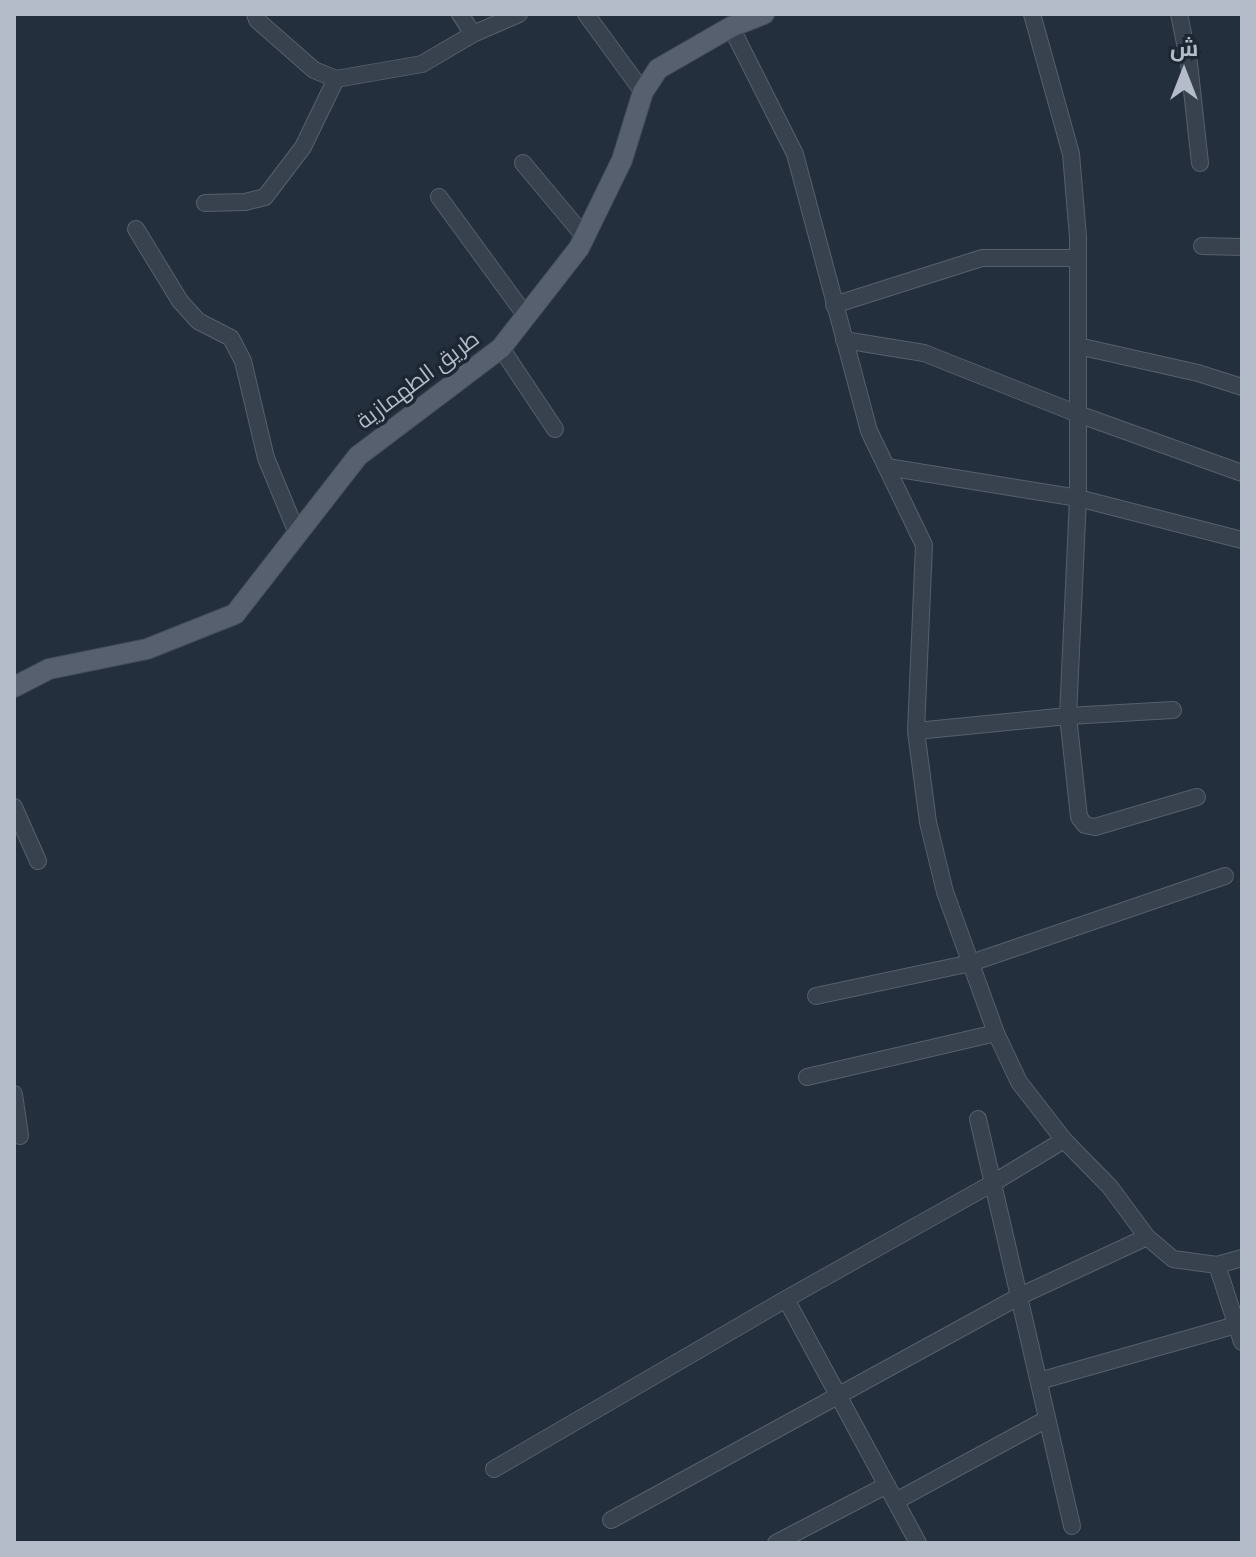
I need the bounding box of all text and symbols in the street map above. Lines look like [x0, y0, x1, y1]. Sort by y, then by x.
north arrow [1144, 32, 1224, 112]
text: ش [1170, 34, 1198, 61]
street label: طريق الطهمازية [352, 325, 484, 435]

